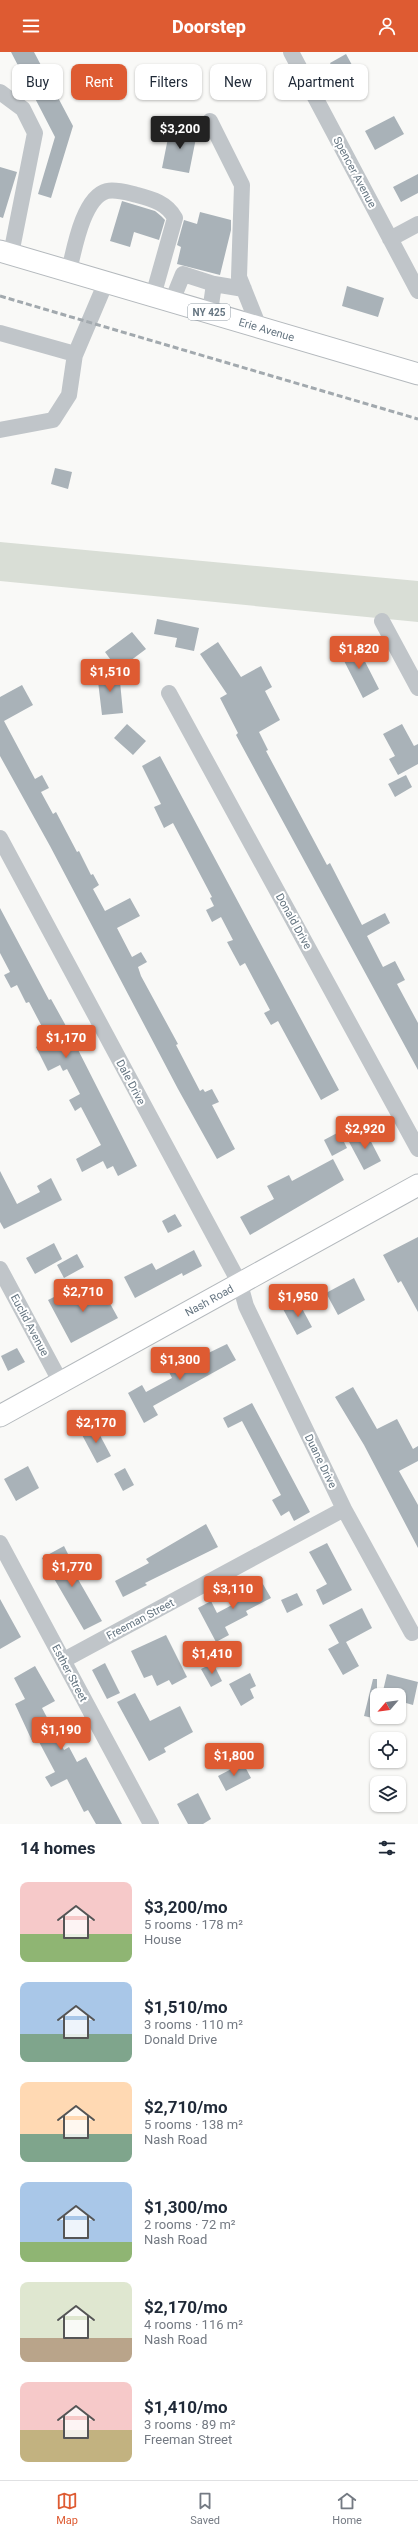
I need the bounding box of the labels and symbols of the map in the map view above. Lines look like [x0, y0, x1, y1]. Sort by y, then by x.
pin: $3,200 [147, 116, 213, 150]
street label: Spencer Avenue [330, 134, 379, 210]
road number: NY 425 [188, 304, 230, 320]
street label: Erie Avenue [237, 316, 296, 344]
pin: $1,820 [326, 636, 392, 670]
pin: $1,510 [77, 659, 143, 693]
street label: Donald Drive [273, 891, 314, 952]
pin: $1,170 [33, 1025, 99, 1059]
street label: Dale Drive [113, 1057, 148, 1107]
pin: $2,920 [332, 1116, 398, 1150]
pin: $2,710 [50, 1279, 116, 1313]
street label: Nash Road [183, 1282, 236, 1319]
pin: $1,950 [265, 1284, 331, 1318]
street label: Euclid Avenue [8, 1292, 51, 1359]
pin: $1,300 [147, 1347, 213, 1381]
pin: $2,170 [63, 1410, 129, 1444]
street label: Duane Drive [302, 1432, 339, 1491]
pin: $1,770 [39, 1554, 105, 1588]
pin: $3,110 [200, 1576, 266, 1610]
street label: Freeman Street [104, 1596, 177, 1643]
pin: $1,410 [179, 1641, 245, 1675]
street label: Esther Street [49, 1642, 90, 1704]
north arrow [370, 1688, 406, 1724]
pin: $1,190 [28, 1717, 94, 1751]
pin: $1,800 [201, 1743, 267, 1777]

